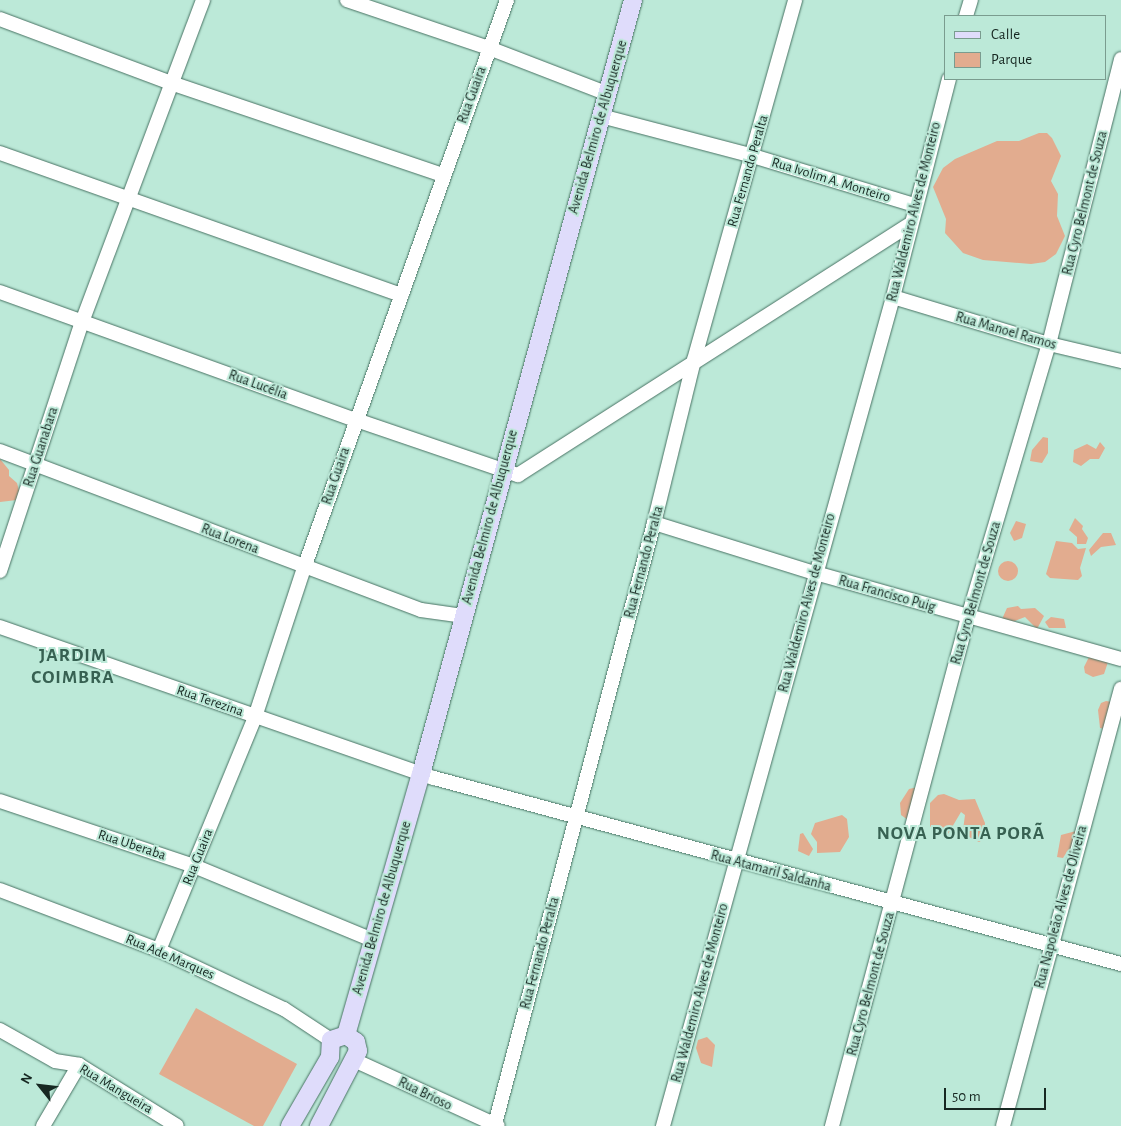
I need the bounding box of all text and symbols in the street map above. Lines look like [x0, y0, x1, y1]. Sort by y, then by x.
legend [944, 15, 1106, 80]
text: Calle [991, 27, 1020, 42]
street label: Avenida Belmiro de Albuquerque [565, 38, 631, 216]
text: Parque [991, 52, 1032, 67]
street label: Rua Guaira [454, 64, 490, 126]
street label: Rua Fernando Peralta [724, 113, 772, 229]
street label: Rua Waldemiro Alves de Monteiro [884, 120, 944, 304]
street label: Rua Cyro Belmont de Souza [1059, 129, 1111, 277]
street label: Rua Ivolim A. Monteiro [769, 154, 893, 206]
street label: Rua Manoel Ramos [954, 309, 1058, 353]
street label: Rua Lucélia [226, 367, 290, 403]
street label: Rua Guanabara [20, 405, 62, 489]
street label: Avenida Belmiro de Albuquerque [459, 428, 521, 606]
street label: Rua Guaira [318, 445, 354, 507]
street label: Rua Fernando Peralta [621, 504, 667, 620]
street label: Rua Waldemiro Alves de Monteiro [775, 512, 839, 694]
street label: Rua Lorena [199, 520, 261, 558]
street label: Rua Cyro Belmont de Souza [948, 520, 1004, 666]
street label: Rua Francisco Puig [837, 572, 937, 616]
district label: JARDIM COIMBRA [30, 645, 116, 689]
street label: Rua Terezina [174, 682, 246, 720]
street label: Avenida Belmiro de Albuquerque [349, 819, 415, 997]
district label: NOVA PONTA PORÃ [875, 823, 1047, 845]
street label: Rua Napoleão Alves de Oliveira [1031, 824, 1091, 990]
street label: Rua Uberaba [96, 826, 168, 864]
street label: Rua Guaira [179, 826, 217, 888]
street label: Rua Atamaril Saldanha [709, 847, 833, 895]
street label: Rua Fernando Peralta [517, 895, 563, 1011]
street label: Rua Waldemiro Alves de Monteiro [668, 902, 732, 1084]
street label: Rua Cyro Belmont de Souza [844, 910, 898, 1058]
street label: Rua Ade Marques [123, 931, 217, 983]
north arrow [15, 1061, 65, 1111]
street label: Rua Mangueira [76, 1061, 156, 1117]
text: N [18, 1071, 35, 1086]
street label: Rua Brioso [395, 1074, 455, 1114]
scale bar [946, 1078, 1048, 1110]
text: 50 m [952, 1089, 981, 1104]

